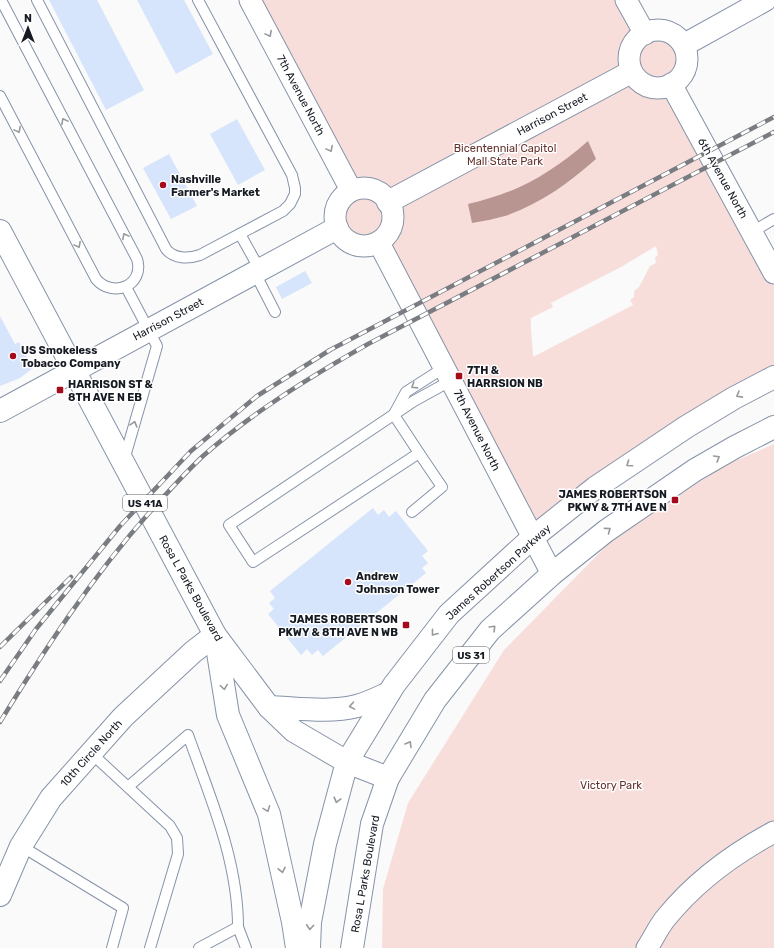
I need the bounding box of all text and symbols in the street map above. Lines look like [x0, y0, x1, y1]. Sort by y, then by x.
north arrow [8, 8, 48, 48]
text: N [24, 12, 32, 25]
one-way arrow [264, 30, 271, 38]
street label: 7th Avenue North [274, 53, 327, 138]
street label: Harrison Street [515, 90, 590, 139]
one-way arrow [62, 118, 69, 126]
one-way arrow [13, 126, 21, 133]
street label: 6th Avenue North [695, 136, 750, 221]
park label: Bicentennial Capitol Mall State Park [454, 142, 556, 168]
one-way arrow [325, 145, 332, 152]
place label: Nashville Farmer's Market [171, 173, 260, 199]
marker: Nashville Farmer's Market [158, 180, 168, 190]
one-way arrow [122, 233, 130, 241]
one-way arrow [73, 241, 81, 249]
street label: Harrison Street [131, 295, 206, 344]
place label: US Smokeless Tobacco Company [21, 344, 121, 370]
marker: US Smokeless Tobacco Company [8, 351, 18, 361]
place label: 7TH & HARRSION NB [467, 364, 543, 390]
marker: 7TH & HARRSION NB [454, 371, 464, 381]
place label: HARRISON ST & 8TH AVE N EB [68, 378, 153, 404]
one-way arrow [411, 382, 418, 389]
marker: HARRISON ST & 8TH AVE N EB [55, 385, 65, 395]
street label: 7th Avenue North [450, 387, 503, 473]
one-way arrow [736, 390, 743, 398]
one-way arrow [129, 421, 138, 428]
one-way arrow [713, 455, 720, 462]
one-way arrow [627, 459, 634, 466]
place label: JAMES ROBERTSON PKWY & 7TH AVE N [559, 488, 667, 514]
road number: US 41A [123, 495, 167, 511]
marker: JAMES ROBERTSON PKWY & 7TH AVE N [670, 495, 680, 505]
street label: James Robertson Parkway [443, 522, 553, 623]
one-way arrow [604, 528, 611, 535]
street label: Rosa L Parks Boulevard [156, 533, 225, 643]
place label: Andrew Johnson Tower [356, 570, 439, 596]
marker: Andrew Johnson Tower [343, 577, 353, 587]
place label: JAMES ROBERTSON PKWY & 8TH AVE N WB [278, 613, 398, 639]
marker: JAMES ROBERTSON PKWY & 8TH AVE N WB [401, 620, 411, 630]
one-way arrow [488, 625, 496, 633]
one-way arrow [432, 629, 439, 636]
road number: US 31 [453, 647, 489, 663]
one-way arrow [219, 684, 228, 690]
one-way arrow [349, 701, 355, 710]
street label: 10th Circle North [58, 717, 125, 790]
one-way arrow [404, 741, 411, 748]
park label: Victory Park [580, 779, 642, 792]
one-way arrow [333, 796, 342, 803]
one-way arrow [262, 806, 270, 813]
street label: Rosa L Parks Boulevard [349, 814, 382, 934]
one-way arrow [277, 867, 285, 873]
one-way arrow [305, 924, 314, 930]

